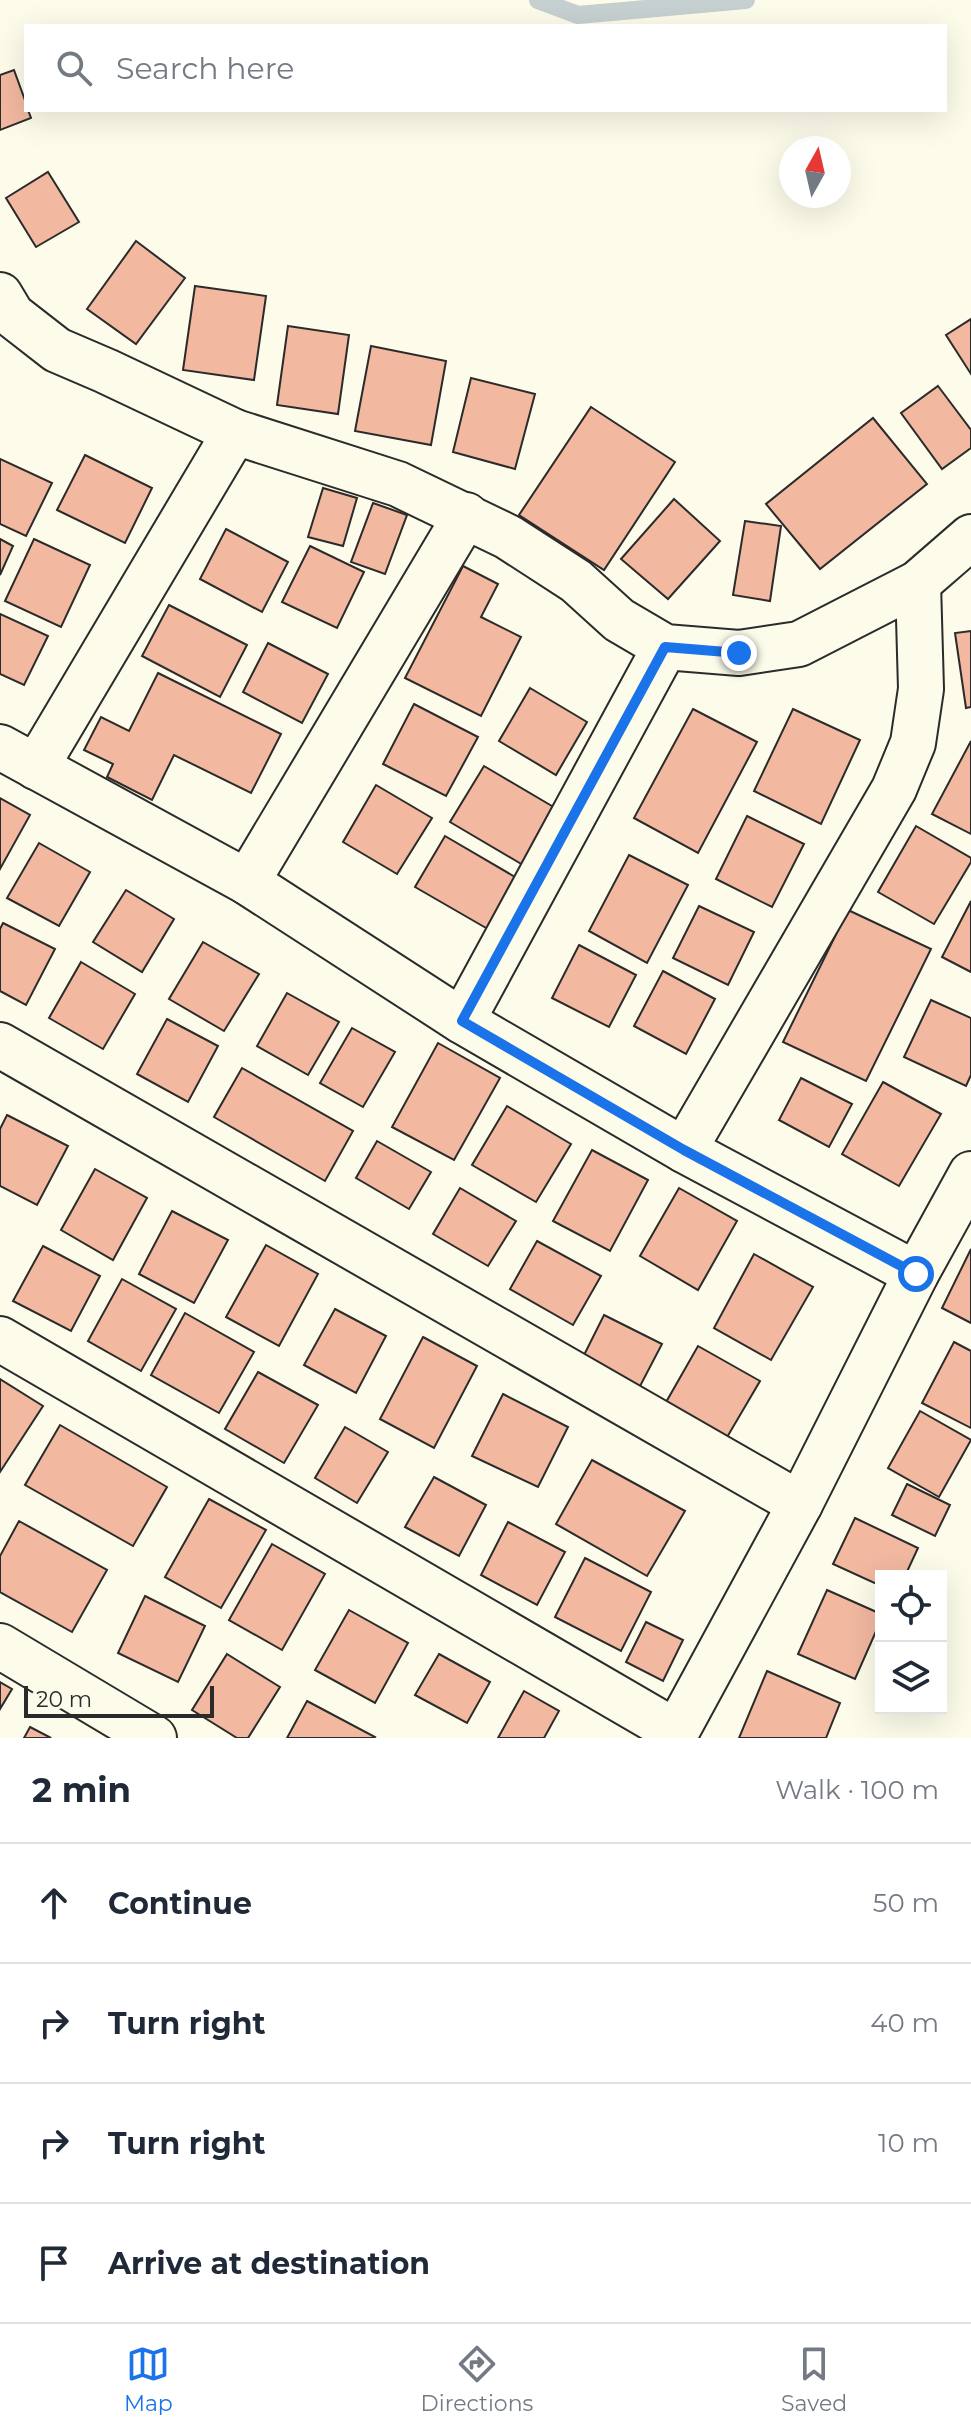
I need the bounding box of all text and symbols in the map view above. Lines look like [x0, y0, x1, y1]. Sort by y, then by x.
search box [24, 24, 947, 112]
icon: search [52, 46, 96, 90]
text: Search here [116, 50, 294, 87]
north arrow [779, 136, 851, 208]
route end [721, 635, 757, 671]
route start [898, 1256, 934, 1292]
map controls [875, 1570, 947, 1714]
button: locate [875, 1570, 947, 1642]
button: layers [875, 1642, 947, 1714]
scale bar [24, 1682, 214, 1718]
text: 20 m [36, 1686, 92, 1713]
text: 2 min [32, 1769, 131, 1811]
text: Walk · 100 m [775, 1774, 939, 1806]
icon: ahead [32, 1881, 76, 1925]
text: Continue [108, 1885, 252, 1922]
text: 50 m [873, 1887, 939, 1919]
icon: right [32, 2001, 76, 2045]
text: Turn right [108, 2005, 265, 2042]
text: 40 m [870, 2007, 939, 2039]
icon: right [32, 2121, 76, 2165]
text: Turn right [108, 2125, 265, 2162]
text: 10 m [878, 2127, 939, 2159]
icon: arrive [32, 2241, 76, 2285]
text: Arrive at destination [108, 2245, 430, 2282]
tab: Map [124, 2342, 173, 2417]
tab: Directions [421, 2342, 533, 2417]
tab: Saved [781, 2342, 847, 2417]

